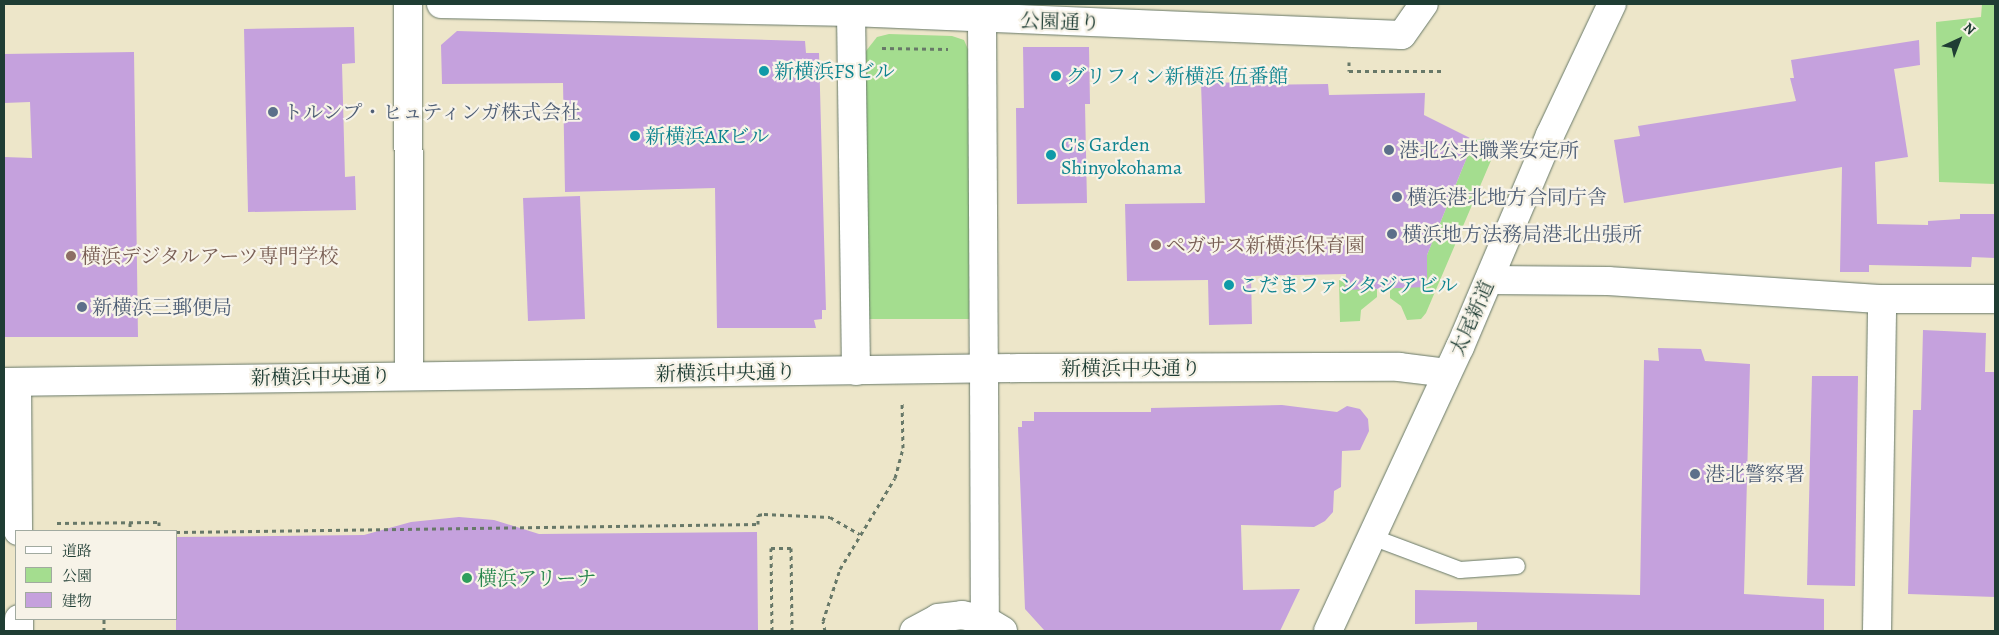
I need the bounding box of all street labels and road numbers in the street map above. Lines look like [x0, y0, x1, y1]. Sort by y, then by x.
street label: 公園通り [1020, 9, 1100, 35]
street label: 太尾新道 [1445, 277, 1499, 359]
street label: 新横浜中央通り [1061, 356, 1201, 380]
street label: 新横浜中央通り [656, 360, 796, 386]
street label: 新横浜中央通り [251, 364, 391, 390]

